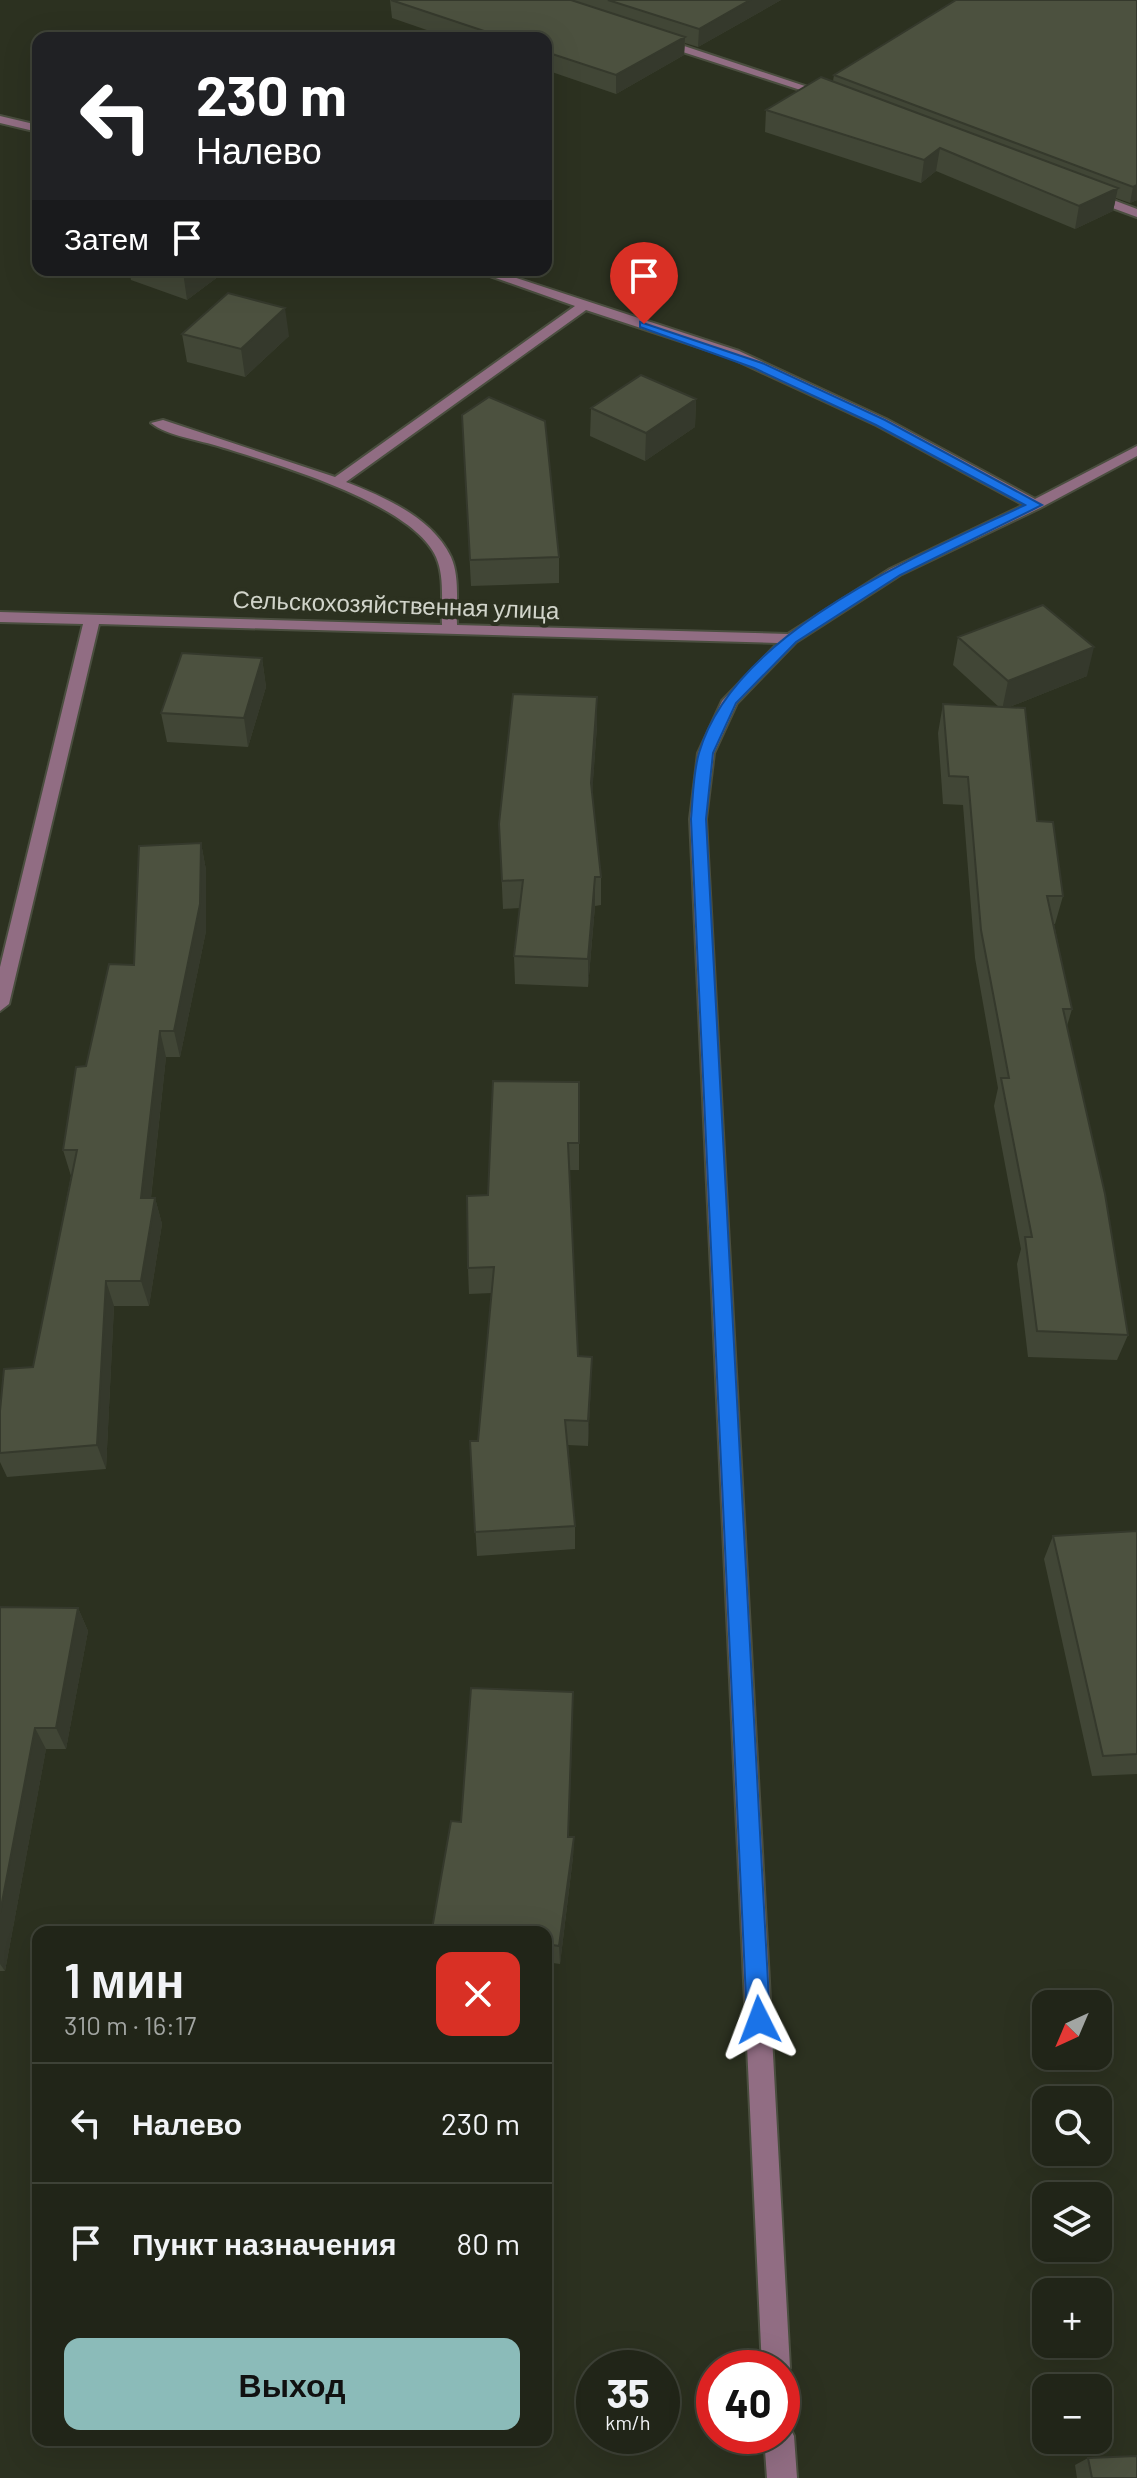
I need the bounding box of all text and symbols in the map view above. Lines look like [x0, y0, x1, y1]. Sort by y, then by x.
text: 230 m [196, 60, 347, 127]
icon: left [64, 64, 168, 168]
text: Налево [196, 128, 322, 171]
icon: arrive [165, 216, 209, 260]
text: Затем [64, 220, 149, 256]
pin [610, 242, 678, 324]
icon: arrive [622, 254, 666, 298]
street label: Сельскохозяйственная улица [232, 584, 561, 624]
text: 1 мин [64, 1950, 185, 2008]
button: close [436, 1952, 520, 2036]
position arrow [717, 1978, 801, 2062]
north arrow [1032, 1990, 1112, 2070]
map controls [1032, 1990, 1112, 2454]
text: 310 m · 16:17 [64, 2009, 196, 2040]
button: search [1032, 2086, 1112, 2166]
icon: left [64, 2101, 108, 2145]
text: Налево [132, 2105, 242, 2141]
text: 230 m [441, 2105, 520, 2141]
button: layers [1032, 2182, 1112, 2262]
icon: arrive [64, 2221, 108, 2265]
text: Пункт назначения [132, 2225, 396, 2261]
text: 80 m [457, 2225, 520, 2261]
button: + [1032, 2278, 1112, 2358]
button: Выход [64, 2338, 520, 2430]
speed limit sign: 40 [696, 2350, 800, 2454]
text: 35 [606, 2368, 650, 2416]
button: − [1032, 2374, 1112, 2454]
text: km/h [605, 2410, 651, 2434]

